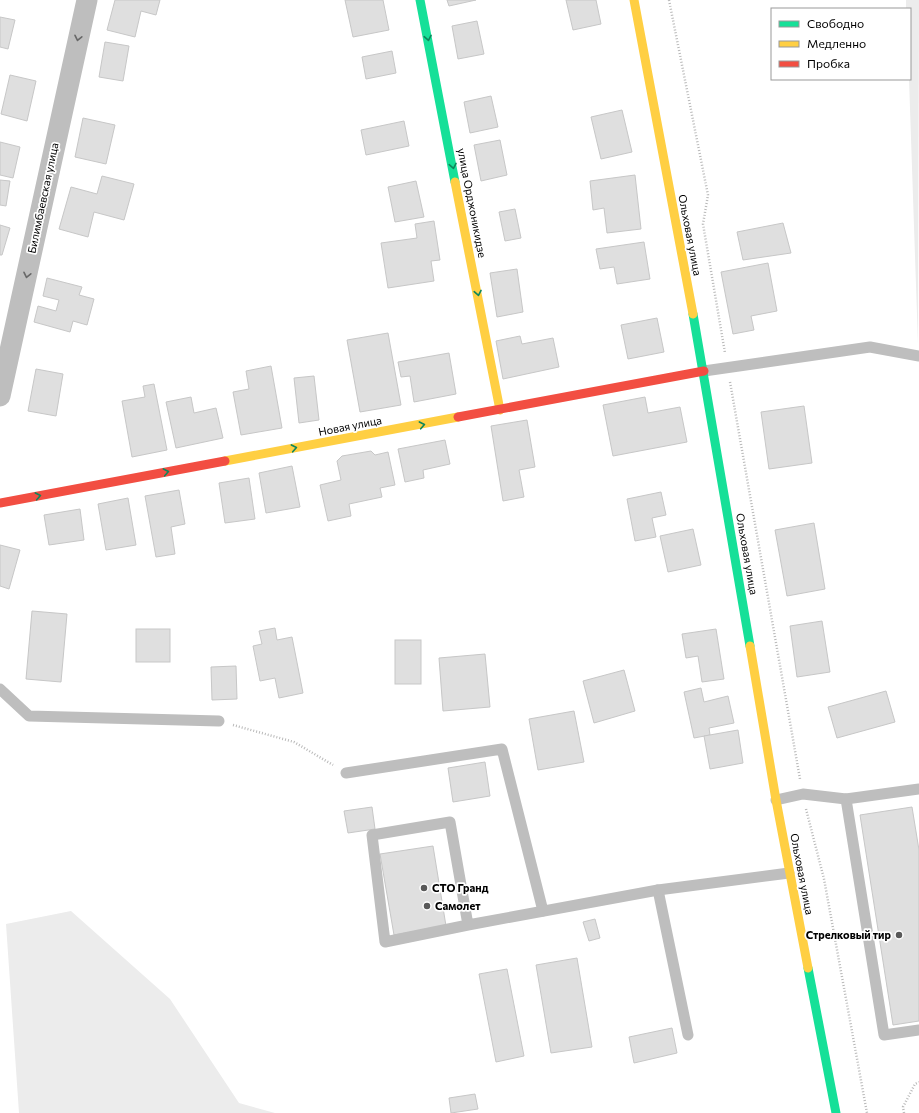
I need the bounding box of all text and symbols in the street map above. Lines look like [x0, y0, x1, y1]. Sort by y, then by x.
legend [771, 8, 911, 80]
text: Свободно [807, 16, 864, 30]
one-way arrow [75, 35, 83, 41]
one-way arrow [423, 35, 431, 41]
text: Медленно [807, 36, 866, 50]
text: Пробка [807, 56, 850, 70]
street label: Билимбаевская улица [24, 141, 61, 254]
street label: улица Орджоникидзе [455, 147, 490, 259]
one-way arrow [448, 163, 456, 169]
street label: Ольховая улица [676, 193, 705, 277]
one-way arrow [23, 271, 31, 278]
one-way arrow [473, 290, 481, 297]
street label: Новая улица [317, 413, 383, 438]
one-way arrow [419, 421, 425, 429]
one-way arrow [291, 445, 297, 453]
one-way arrow [163, 468, 169, 477]
one-way arrow [35, 492, 41, 501]
street label: Ольховая улица [734, 512, 761, 596]
street label: Ольховая улица [788, 832, 817, 916]
place label: СТО Гранд [432, 881, 489, 894]
marker: СТО Гранд [419, 883, 429, 893]
place label: Самолет [435, 899, 481, 912]
marker: Самолет [422, 901, 432, 911]
place label: Стрелковый тир [806, 928, 892, 941]
marker: Стрелковый тир [894, 930, 904, 940]

